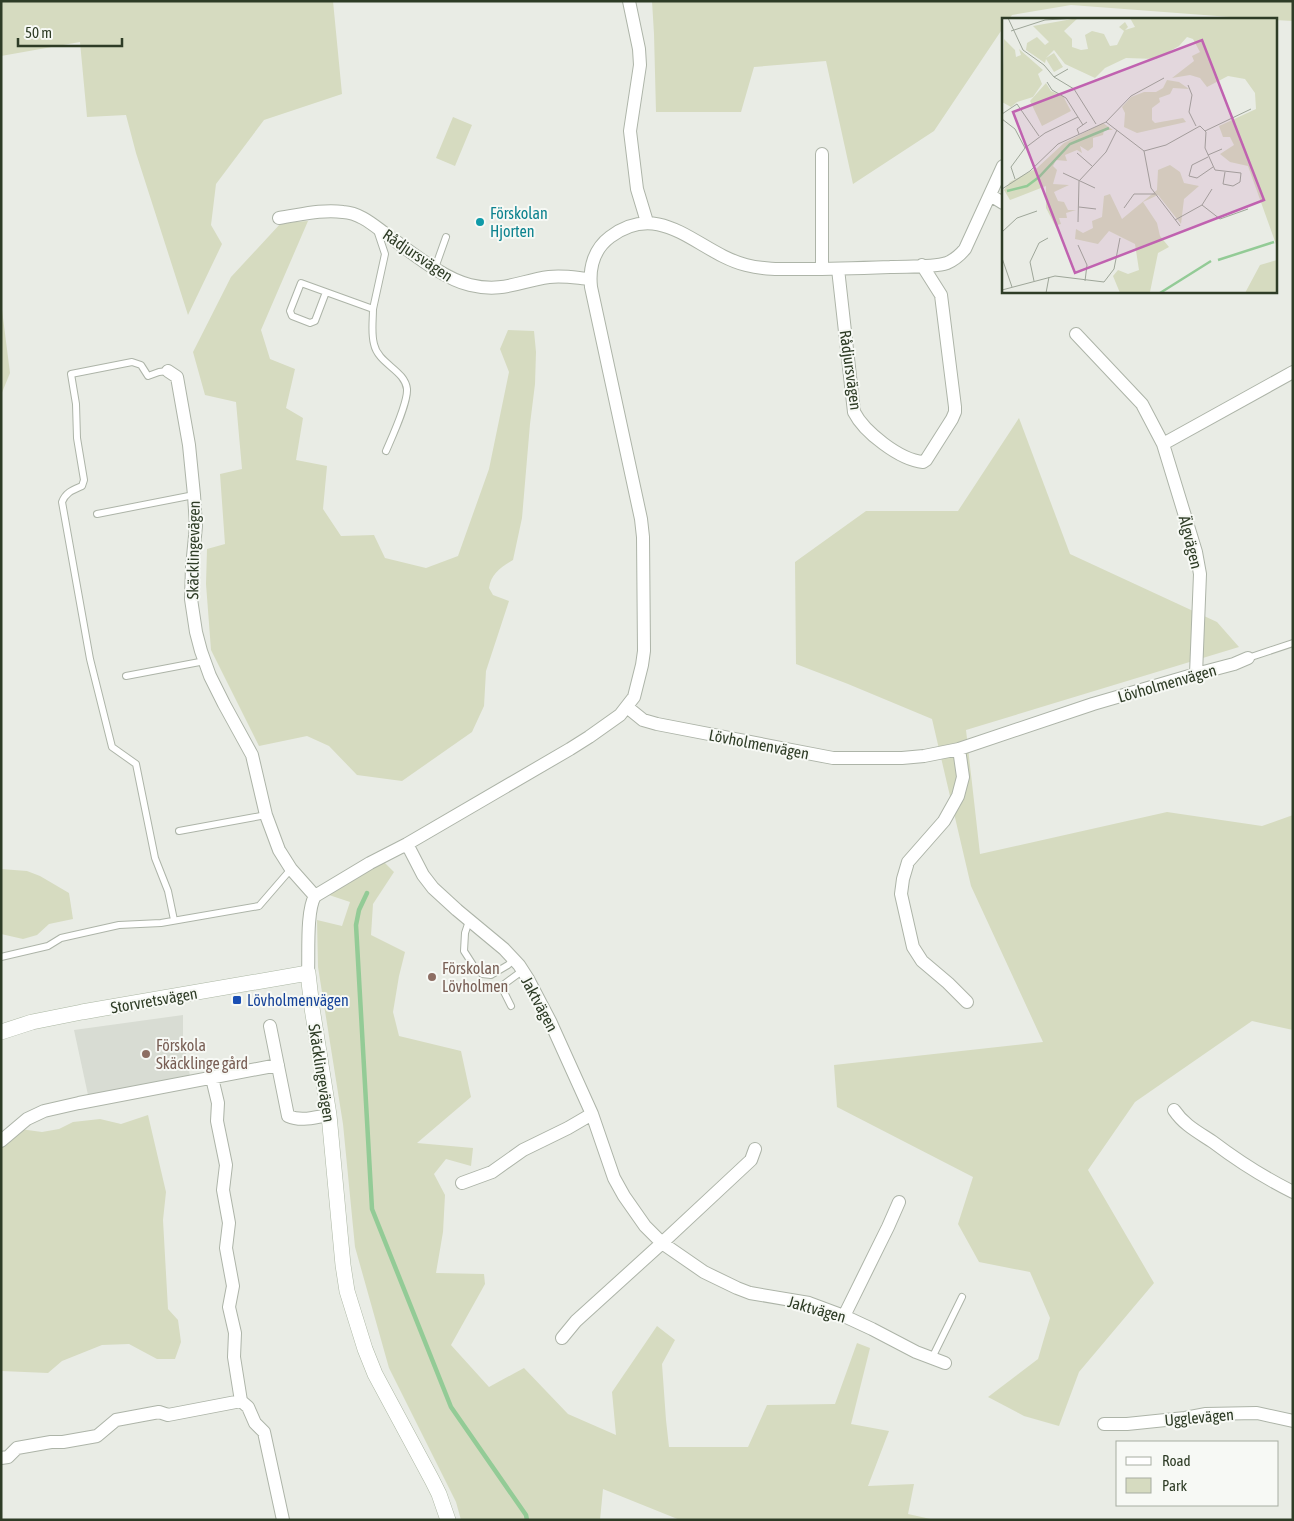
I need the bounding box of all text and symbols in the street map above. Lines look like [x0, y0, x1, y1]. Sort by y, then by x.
scale bar [18, 15, 121, 47]
inset map [1002, 18, 1276, 292]
text: 50 m [25, 24, 52, 41]
place label: Förskolan Hjorten [490, 204, 548, 241]
marker: Förskolan Hjorten [474, 216, 486, 228]
street label: Rådjursvägen [379, 225, 456, 286]
street label: Rådjursvägen [836, 329, 865, 411]
street label: Skäcklingevägen [183, 500, 204, 600]
street label: Älgvägen [1175, 514, 1206, 571]
street label: Lövholmenvägen [1116, 660, 1219, 707]
street label: Lövholmenvägen [707, 725, 811, 764]
place label: Förskolan Lövholmen [442, 959, 508, 995]
marker: Förskolan Lövholmen [426, 971, 438, 983]
street label: Jaktvägen [517, 973, 562, 1035]
street label: Storvretsvägen [109, 984, 199, 1017]
place label: Lövholmenvägen [247, 991, 349, 1010]
marker: Lövholmenvägen [231, 994, 243, 1006]
street label: Skäcklingevägen [304, 1023, 339, 1123]
place label: Förskola Skäcklinge gård [156, 1036, 248, 1073]
marker: Förskola Skäcklinge gård [140, 1048, 152, 1060]
street label: Jaktvägen [786, 1292, 848, 1327]
street label: Ugglevägen [1164, 1405, 1235, 1430]
legend [1116, 1441, 1279, 1506]
text: Road [1162, 1452, 1191, 1469]
text: Park [1162, 1477, 1187, 1494]

